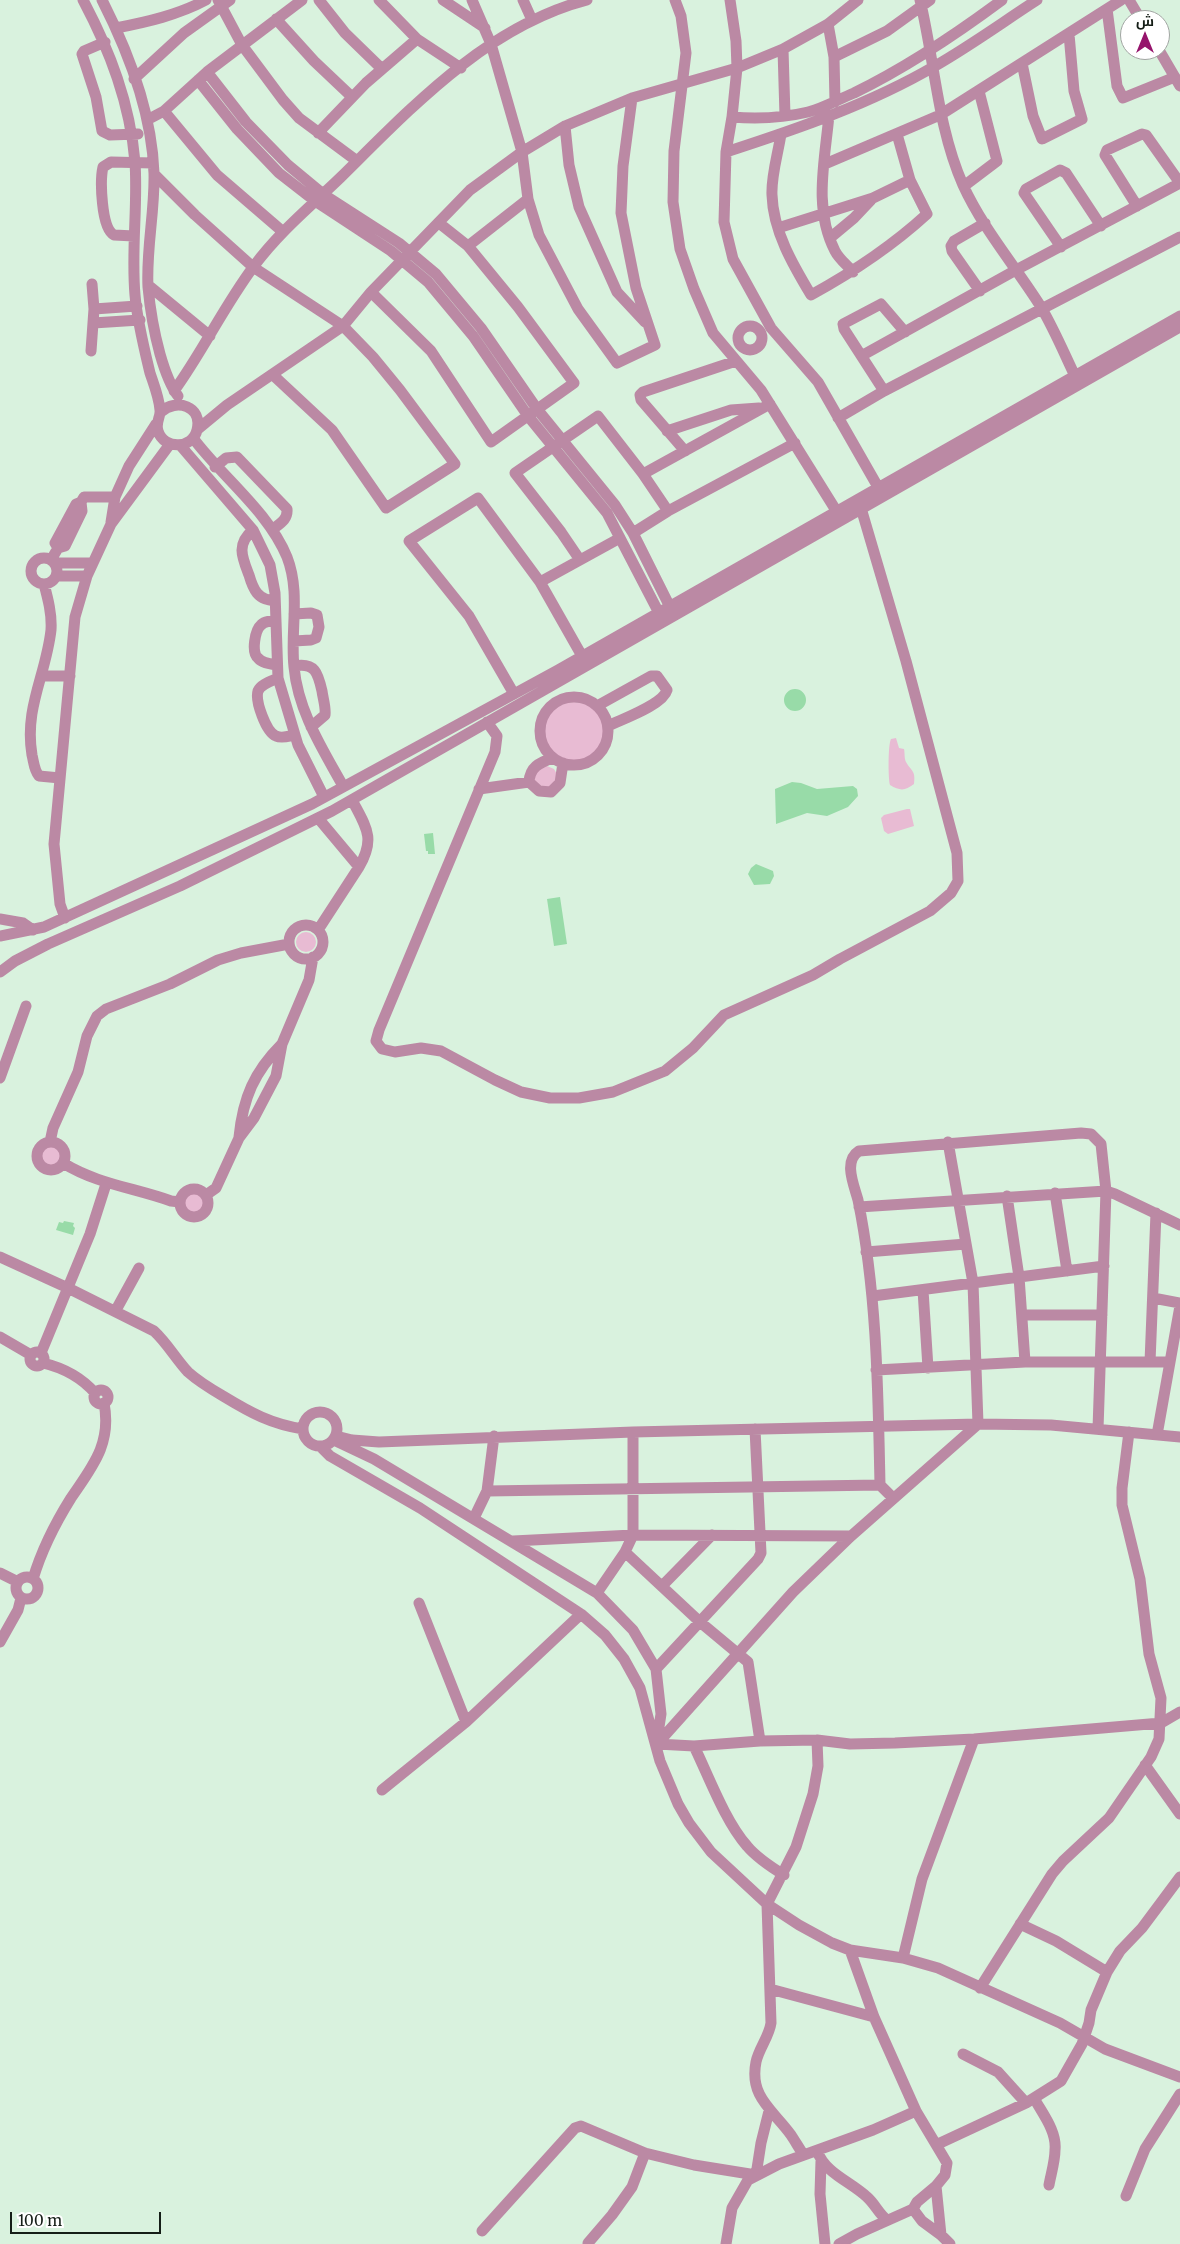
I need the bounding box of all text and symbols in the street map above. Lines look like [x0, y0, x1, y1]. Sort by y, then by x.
north arrow [1120, 10, 1170, 60]
text: ش [1136, 12, 1154, 30]
scale bar [12, 2202, 164, 2234]
text: 100 m [18, 2211, 62, 2230]

